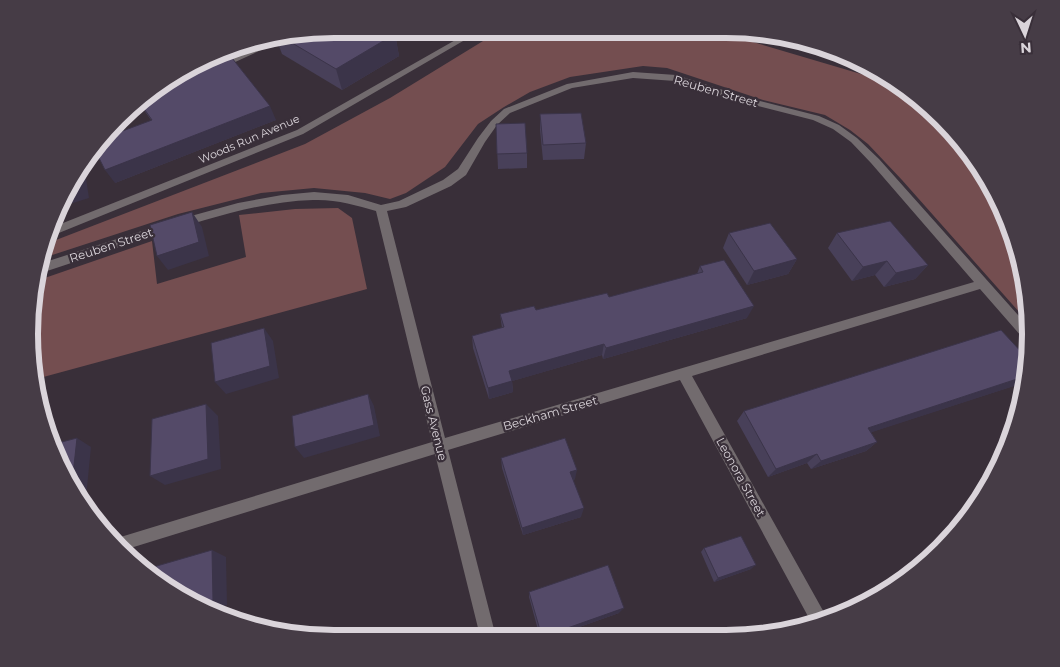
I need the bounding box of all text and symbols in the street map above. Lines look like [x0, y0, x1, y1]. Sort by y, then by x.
north arrow [1000, 10, 1050, 60]
text: N [1020, 39, 1032, 57]
street label: Reuben Street [672, 72, 760, 110]
street label: Woods Run Avenue [196, 111, 302, 167]
street label: Reuben Street [67, 224, 155, 266]
street label: Gass Avenue [417, 384, 451, 462]
street label: Beckham Street [501, 392, 599, 434]
street label: Leonora Street [713, 435, 769, 519]

